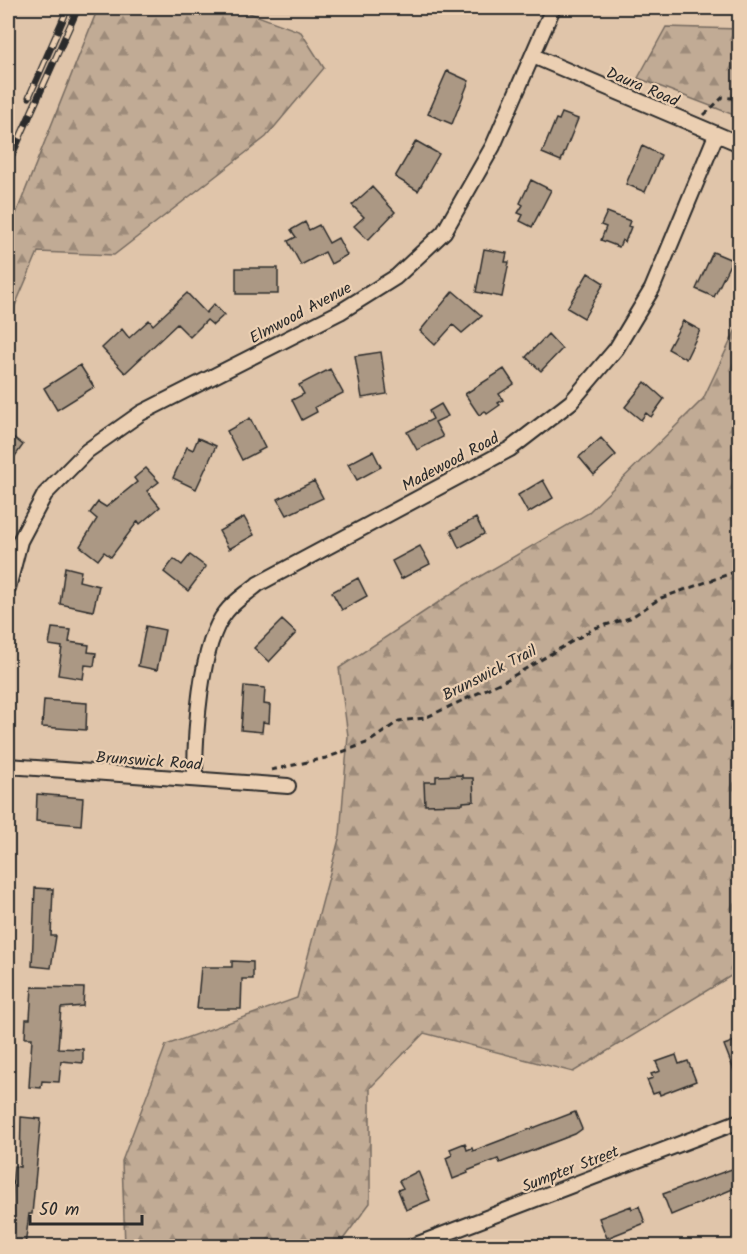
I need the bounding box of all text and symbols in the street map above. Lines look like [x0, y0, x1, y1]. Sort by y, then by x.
street label: Daura Road [602, 61, 684, 114]
street label: Elmwood Avenue [245, 276, 356, 351]
street label: Madewood Road [398, 426, 505, 498]
street label: Brunswick Trail [438, 639, 541, 708]
street label: Brunswick Road [95, 745, 204, 778]
street label: Sumpter Street [518, 1139, 623, 1199]
scale bar [30, 1188, 142, 1226]
text: 50 m [39, 1196, 79, 1225]

